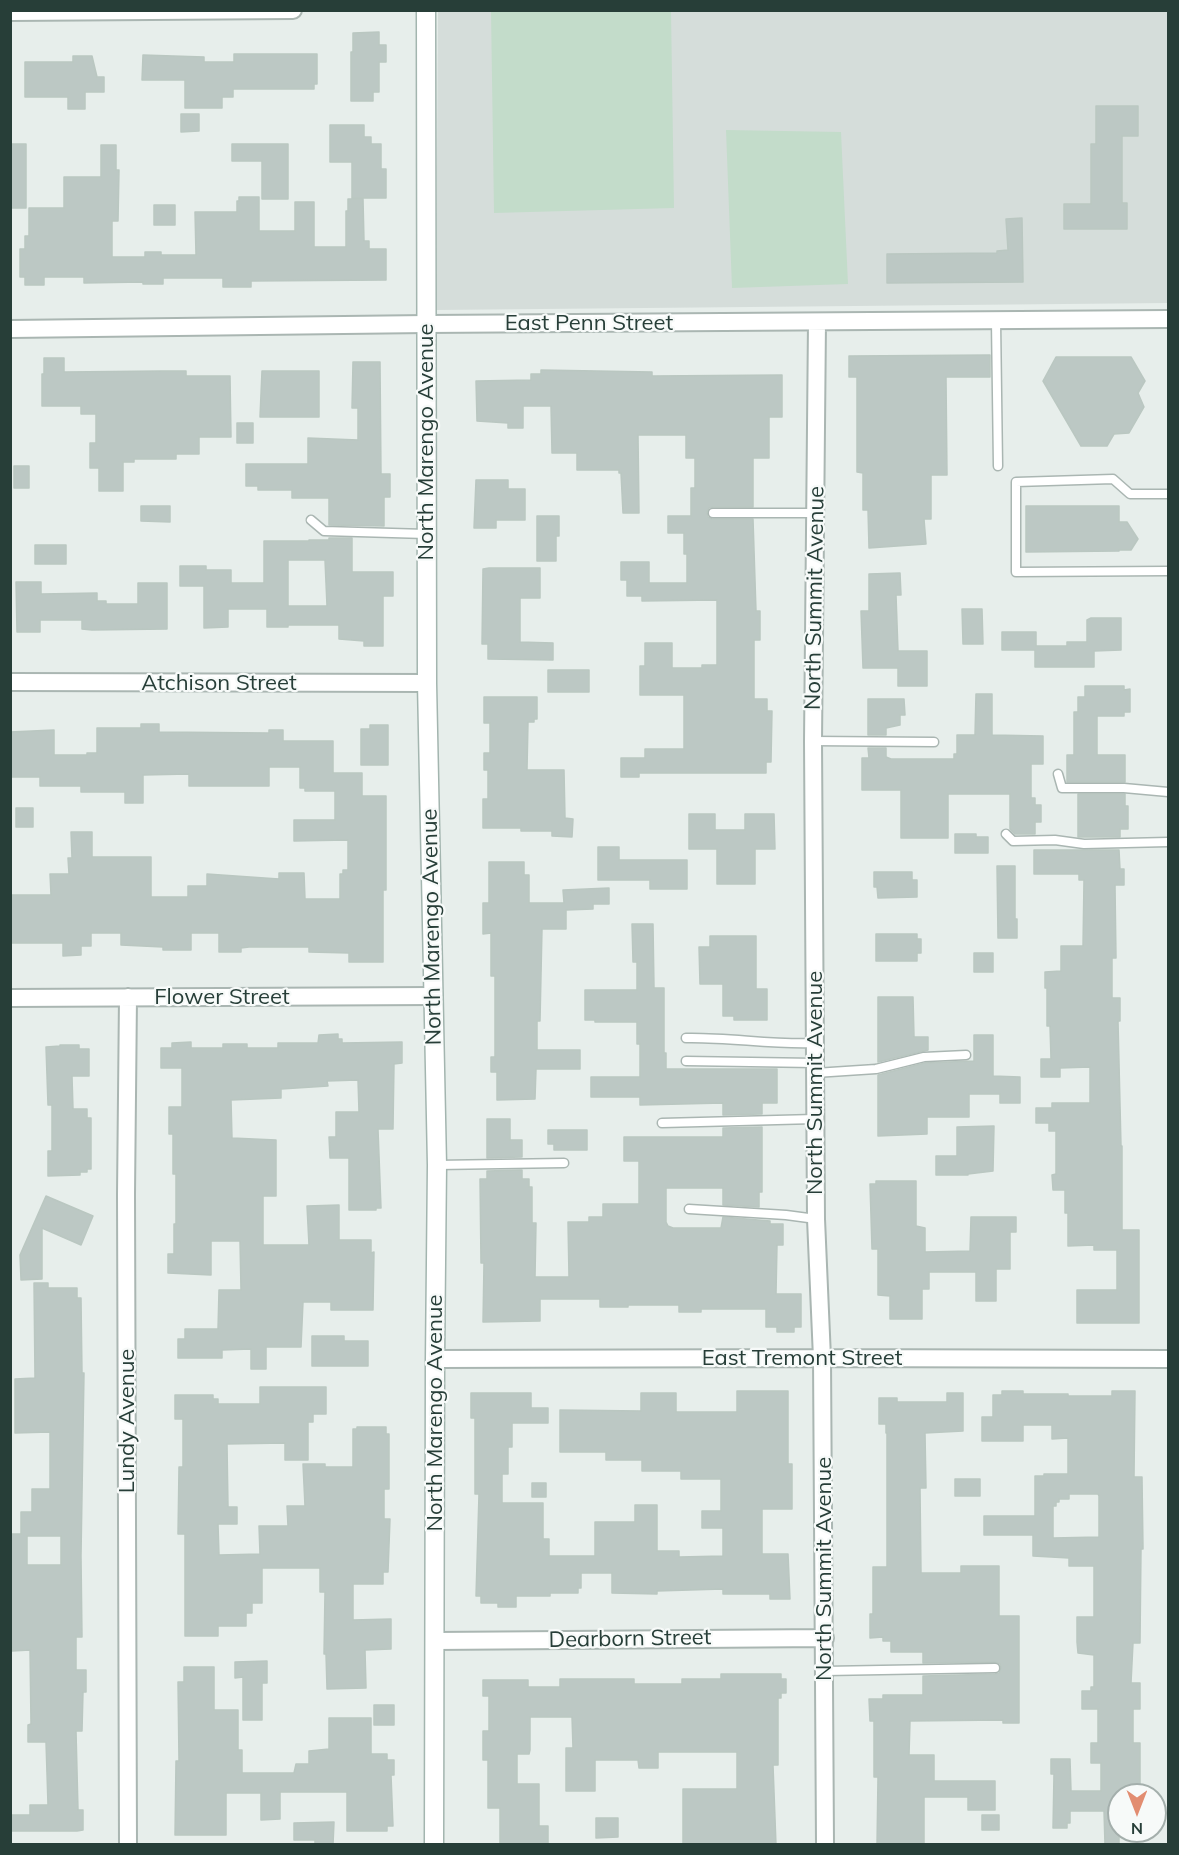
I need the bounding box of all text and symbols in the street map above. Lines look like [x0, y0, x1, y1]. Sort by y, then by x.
street label: East Penn Street [505, 310, 673, 336]
street label: North Marengo Avenue [413, 324, 439, 560]
street label: North Summit Avenue [800, 486, 830, 710]
street label: Atchison Street [141, 670, 297, 696]
street label: North Marengo Avenue [417, 808, 447, 1046]
street label: North Summit Avenue [802, 971, 828, 1195]
street label: Flower Street [154, 984, 290, 1010]
street label: North Marengo Avenue [422, 1295, 448, 1531]
street label: East Tremont Street [702, 1345, 902, 1371]
street label: Lundy Avenue [114, 1349, 140, 1493]
street label: North Summit Avenue [811, 1457, 837, 1681]
street label: Dearborn Street [548, 1624, 712, 1654]
north arrow [1107, 1783, 1167, 1843]
text: N [1131, 1819, 1143, 1839]

